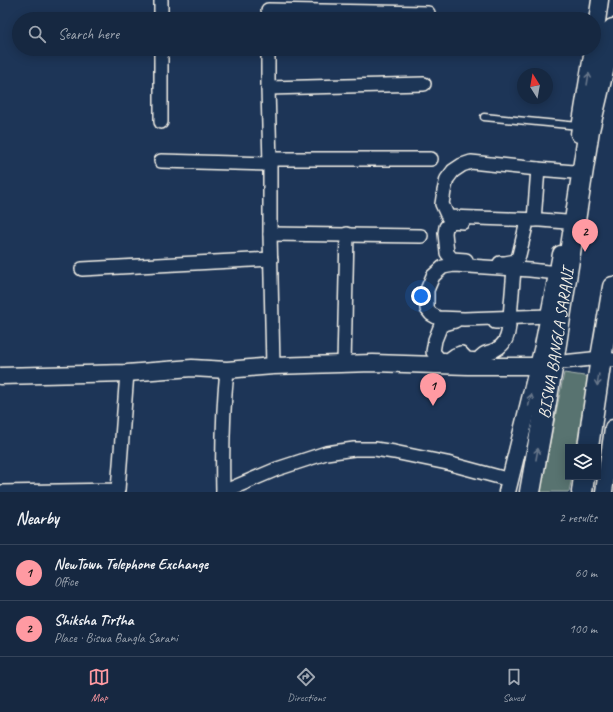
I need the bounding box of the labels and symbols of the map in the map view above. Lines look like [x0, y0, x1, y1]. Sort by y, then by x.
north arrow [517, 68, 553, 104]
one-way arrow [584, 73, 592, 86]
pin: 2 [572, 219, 598, 252]
street label: BISWA BANGLA SARANI [533, 262, 579, 420]
your location [411, 286, 431, 306]
pin: 1 [420, 373, 446, 406]
one-way arrow [594, 373, 602, 386]
one-way arrow [526, 394, 534, 407]
one-way arrow [533, 448, 541, 461]

